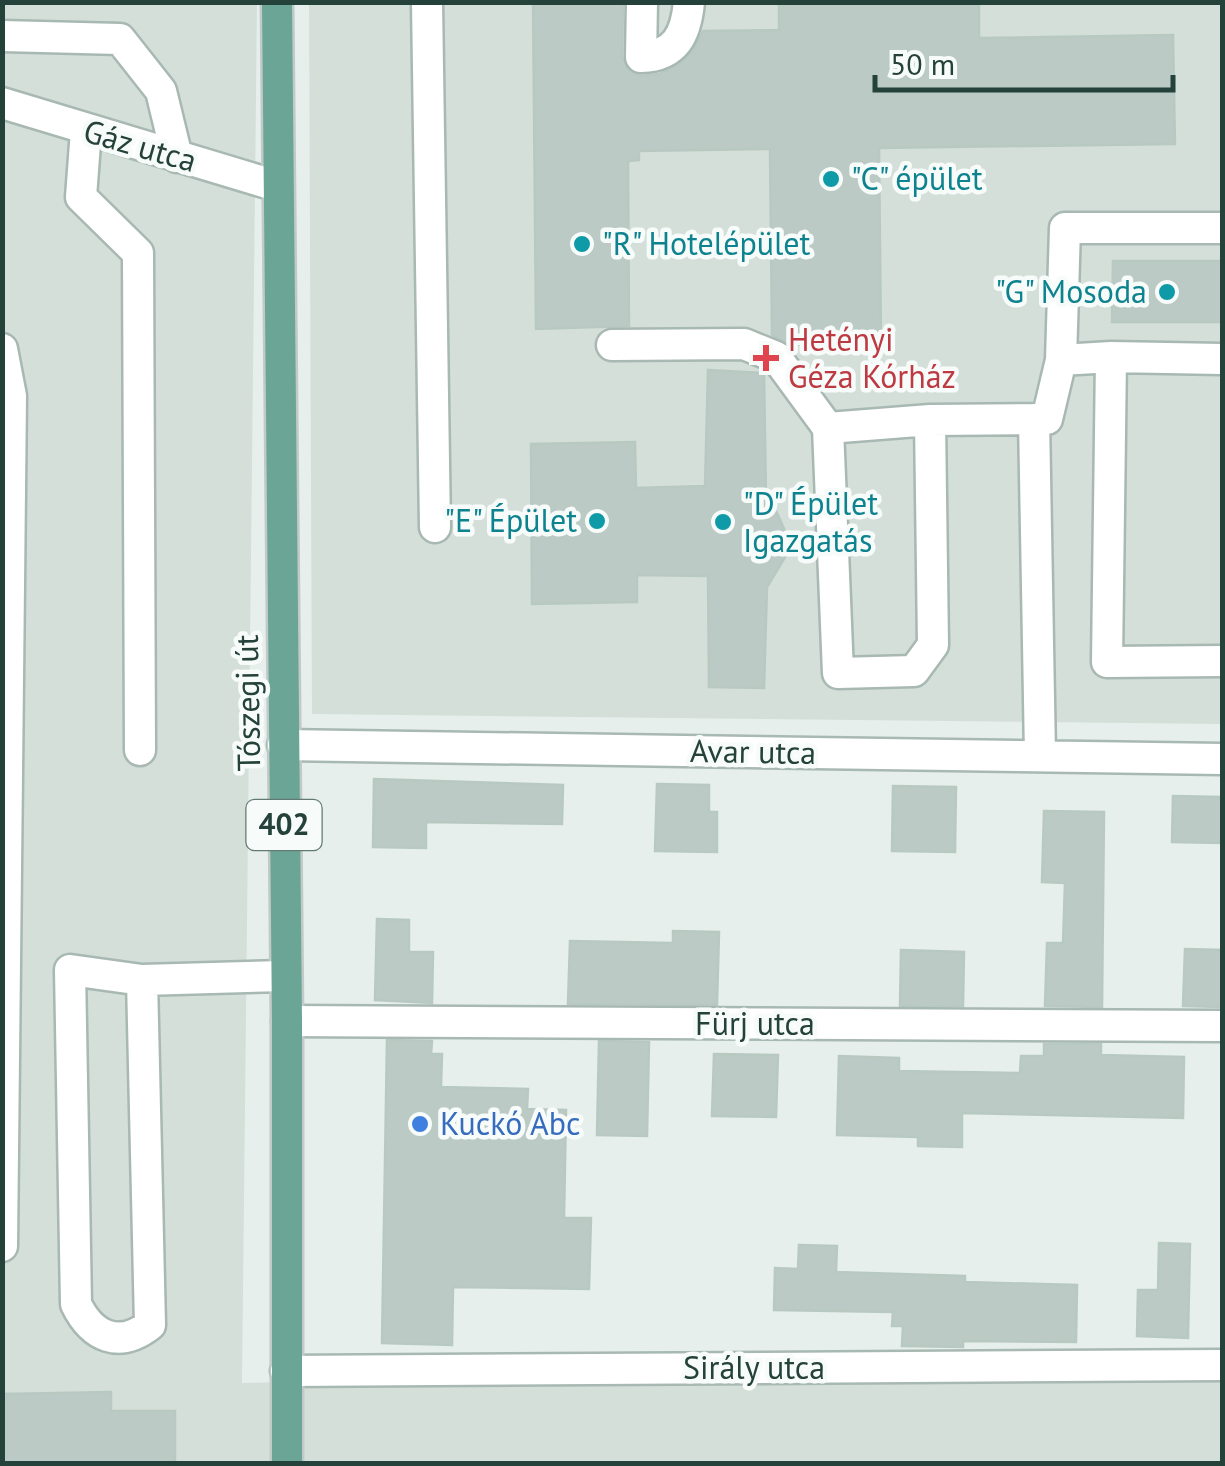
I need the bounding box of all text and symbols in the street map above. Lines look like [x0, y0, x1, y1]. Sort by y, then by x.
scale bar [875, 30, 1172, 92]
text: 50 m [890, 44, 955, 83]
street label: Gáz utca [79, 109, 202, 181]
place label: "C" épület [851, 157, 983, 199]
marker: "C" épület [820, 168, 842, 190]
place label: "R" Hotelépület [602, 222, 811, 264]
marker: "R" Hotelépület [571, 233, 593, 255]
place label: "G" Mosoda [995, 270, 1147, 312]
marker: "G" Mosoda [1156, 281, 1178, 303]
place label: Hetényi Géza Kórház [788, 318, 956, 397]
marker: Hetényi Géza Kórház [753, 345, 779, 371]
place label: "D" Épület Igazgatás [743, 482, 878, 561]
place label: "E" Épület [444, 499, 577, 541]
marker: "E" Épület [586, 510, 608, 532]
marker: "D" Épület Igazgatás [712, 511, 734, 533]
street label: Tószegi út [225, 634, 269, 772]
street label: Avar utca [689, 729, 817, 773]
road number: 402 [246, 800, 322, 850]
street label: Fürj utca [695, 1002, 815, 1044]
place label: Kuckó Abc [440, 1102, 580, 1144]
marker: Kuckó Abc [409, 1113, 431, 1135]
street label: Sirály utca [683, 1346, 825, 1388]

